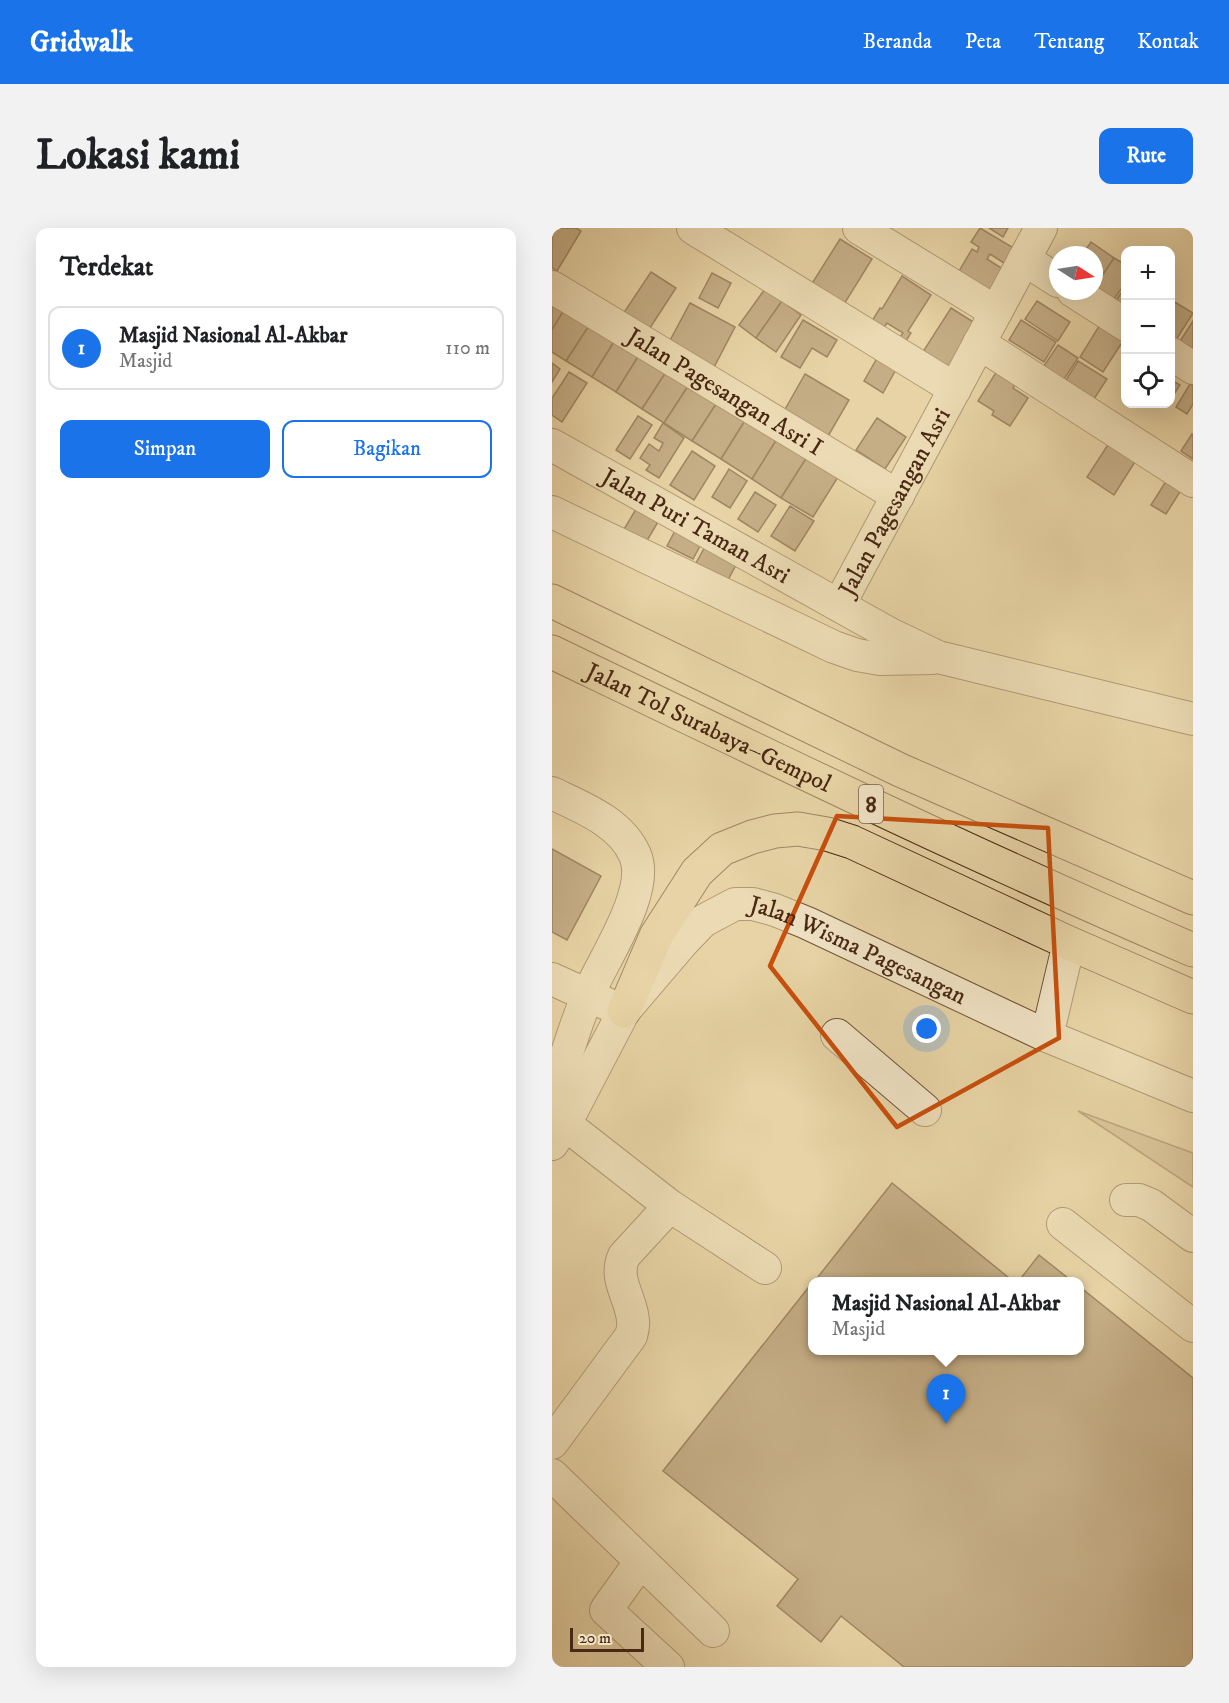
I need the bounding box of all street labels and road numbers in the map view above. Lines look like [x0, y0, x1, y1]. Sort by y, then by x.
street label: Jalan Pagesangan Asri I [619, 321, 828, 463]
street label: Jalan Pagesangan Asri [832, 403, 958, 603]
street label: Jalan Puri Taman Asri [594, 461, 795, 591]
street label: Jalan Tol Surabaya–Gempol [579, 656, 837, 800]
road number: 8 [859, 785, 883, 823]
street label: Jalan Wisma Pagesangan [744, 889, 972, 1012]

